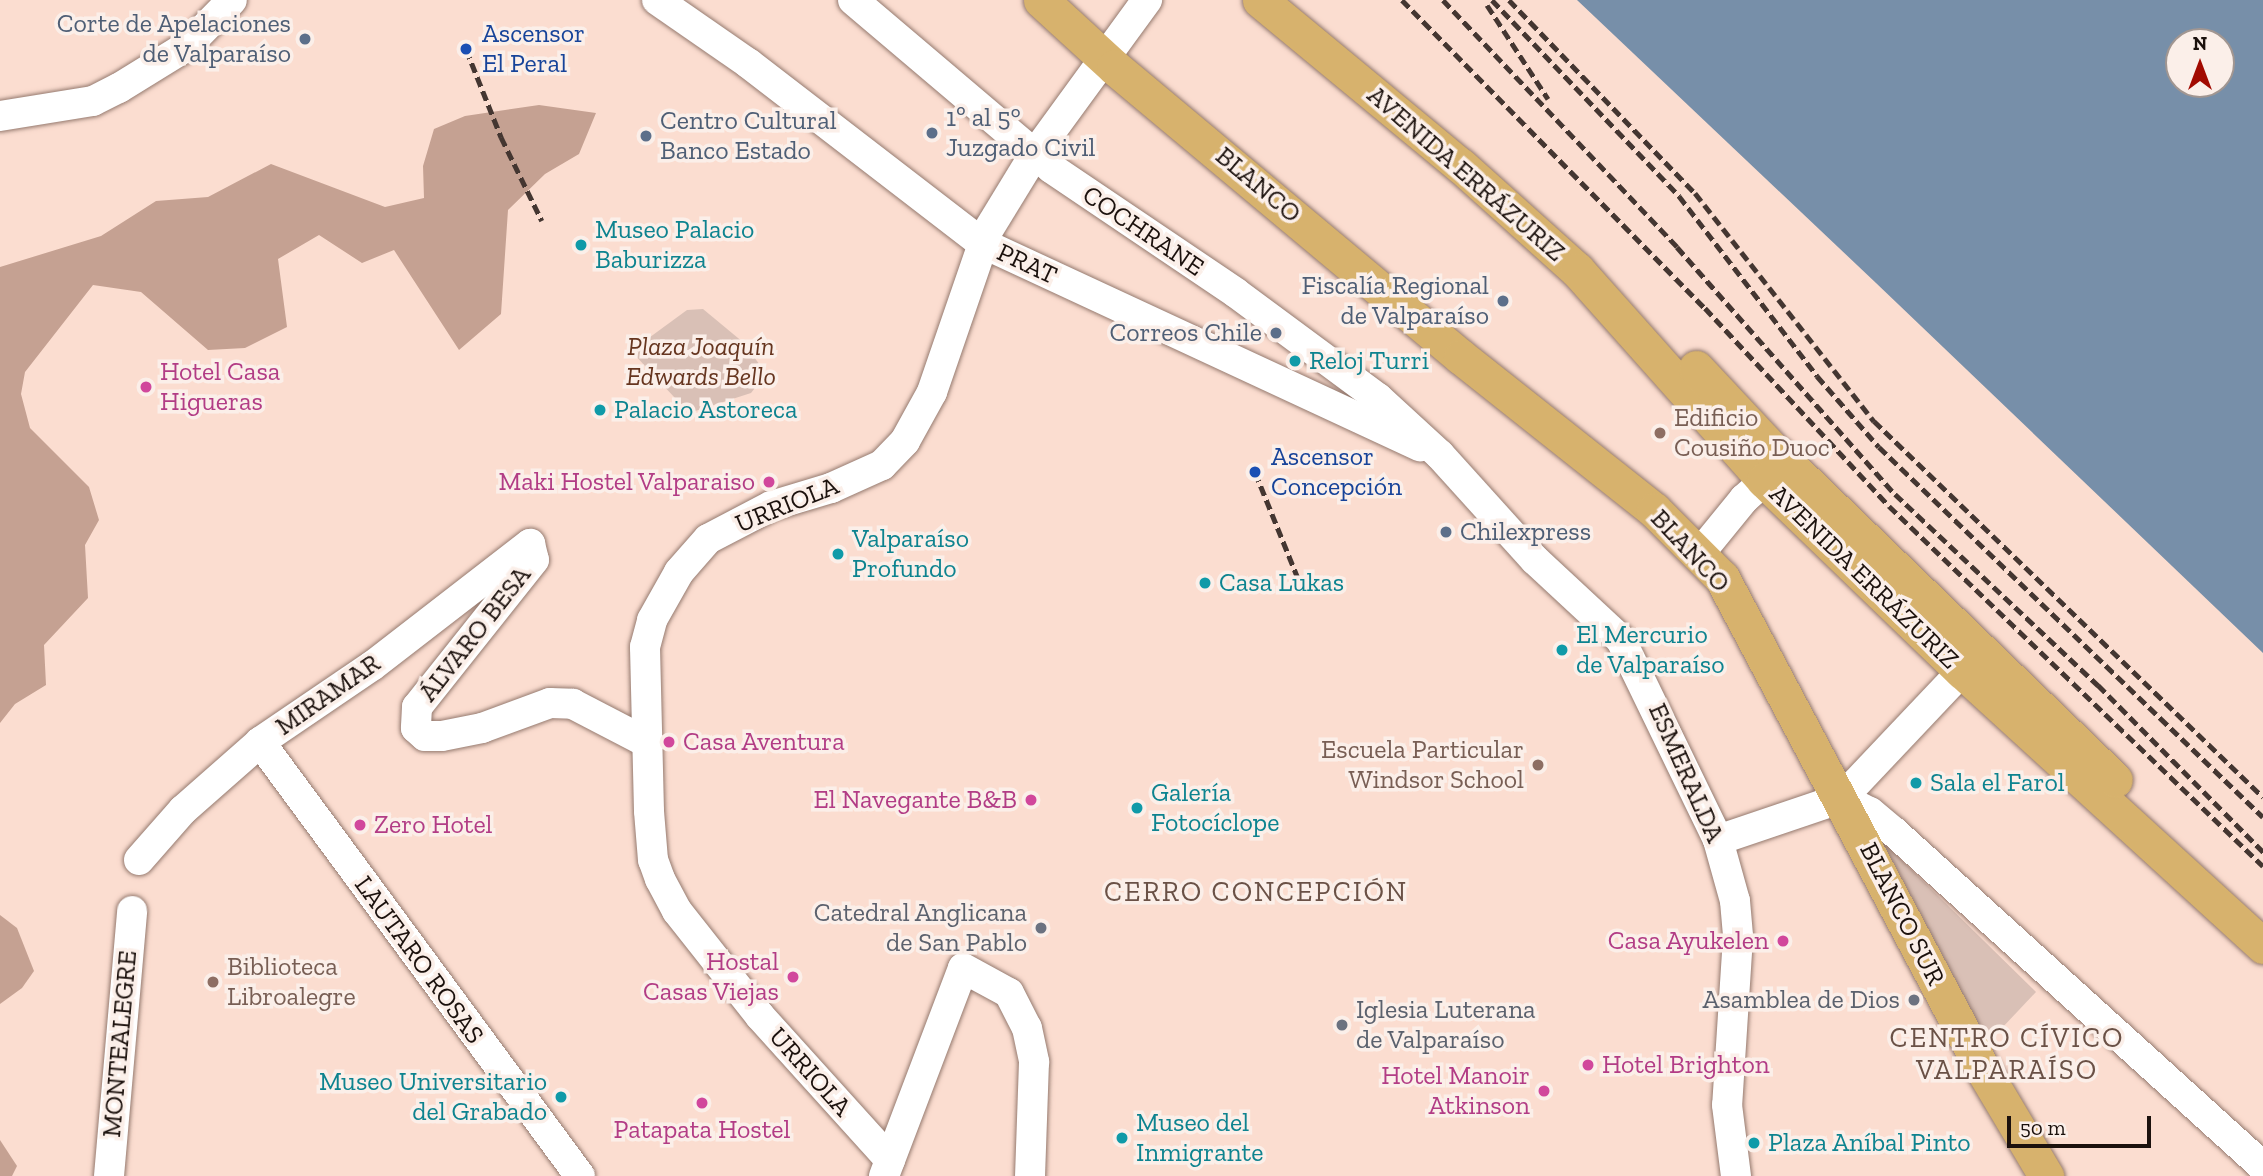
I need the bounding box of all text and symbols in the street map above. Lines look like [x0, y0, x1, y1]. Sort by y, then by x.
place label: Corte de Apelaciones de Valparaíso [56, 8, 291, 70]
place label: Ascensor El Peral [482, 18, 585, 80]
north arrow [2165, 28, 2235, 98]
marker: Corte de Apelaciones de Valparaíso [297, 31, 313, 47]
text: N [2193, 32, 2207, 55]
marker: Ascensor El Peral [456, 39, 476, 59]
street label: AVENIDA ERRÁZURIZ [1361, 79, 1571, 269]
place label: 1º al 5° Juzgado Civil [946, 102, 1095, 164]
place label: Centro Cultural Banco Estado [660, 105, 837, 166]
marker: 1º al 5° Juzgado Civil [924, 125, 940, 141]
marker: Centro Cultural Banco Estado [638, 128, 654, 144]
street label: BLANCO [1209, 140, 1307, 230]
street label: COCHRANE [1076, 179, 1210, 283]
place label: Museo Palacio Baburizza [595, 214, 754, 276]
marker: Museo Palacio Baburizza [573, 237, 589, 253]
street label: PRAT [992, 237, 1062, 291]
place label: Fiscalía Regional de Valparaíso [1301, 270, 1489, 332]
marker: Fiscalía Regional de Valparaíso [1495, 293, 1511, 309]
place label: Correos Chile [1109, 317, 1262, 349]
marker: Correos Chile [1268, 325, 1284, 341]
park label: Plaza Joaquín Edwards Bello [626, 331, 776, 392]
place label: Reloj Turri [1309, 345, 1429, 377]
marker: Reloj Turri [1287, 353, 1303, 369]
place label: Hotel Casa Higueras [160, 356, 280, 418]
marker: Hotel Casa Higueras [138, 379, 154, 395]
place label: Palacio Astoreca [614, 394, 798, 426]
marker: Palacio Astoreca [592, 402, 608, 418]
place label: Edificio Cousiño Duoc [1674, 402, 1830, 464]
marker: Edificio Cousiño Duoc [1652, 425, 1668, 441]
place label: Ascensor Concepción [1271, 441, 1402, 503]
marker: Ascensor Concepción [1245, 462, 1265, 482]
place label: Maki Hostel Valparaiso [498, 466, 755, 498]
street label: URRIOLA [731, 470, 843, 540]
marker: Maki Hostel Valparaiso [761, 474, 777, 490]
street label: AVENIDA ERRÁZURIZ [1762, 478, 1966, 676]
street label: BLANCO [1644, 503, 1736, 599]
place label: Chilexpress [1460, 516, 1591, 548]
place label: Valparaíso Profundo [852, 523, 969, 584]
marker: Chilexpress [1438, 524, 1454, 540]
marker: Valparaíso Profundo [830, 546, 846, 562]
street label: ÁLVARO BESA [413, 560, 537, 708]
place label: Casa Lukas [1219, 567, 1344, 599]
marker: Casa Lukas [1197, 575, 1213, 591]
place label: El Mercurio de Valparaíso [1576, 619, 1725, 680]
marker: El Mercurio de Valparaíso [1554, 642, 1570, 658]
street label: MIRAMAR [270, 648, 386, 742]
street label: ESMERALDA [1641, 699, 1731, 847]
place label: Casa Aventura [683, 726, 845, 758]
marker: Casa Aventura [661, 734, 677, 750]
place label: Escuela Particular Windsor School [1321, 734, 1524, 796]
marker: Escuela Particular Windsor School [1530, 757, 1546, 773]
place label: Sala el Farol [1930, 767, 2065, 799]
marker: Sala el Farol [1908, 775, 1924, 791]
place label: Galería Fotocíclope [1151, 777, 1279, 838]
place label: El Navegante B&B [813, 784, 1017, 816]
marker: El Navegante B&B [1023, 792, 1039, 808]
marker: Galería Fotocíclope [1129, 800, 1145, 816]
place label: Zero Hotel [374, 809, 493, 841]
marker: Zero Hotel [352, 817, 368, 833]
street label: BLANCO SUR [1853, 838, 1951, 990]
street label: LAUTARO ROSAS [348, 870, 490, 1050]
district label: CERRO CONCEPCIÓN [1106, 875, 1406, 909]
place label: Catedral Anglicana de San Pablo [813, 897, 1027, 958]
marker: Catedral Anglicana de San Pablo [1033, 920, 1049, 936]
place label: Casa Ayukelen [1607, 925, 1769, 957]
marker: Casa Ayukelen [1775, 933, 1791, 949]
place label: Hostal Casas Viejas [642, 946, 779, 1007]
street label: MONTEALEGRE [96, 949, 144, 1139]
place label: Biblioteca Libroalegre [227, 951, 356, 1012]
marker: Hostal Casas Viejas [785, 969, 801, 985]
marker: Biblioteca Libroalegre [205, 974, 221, 990]
place label: Asamblea de Dios [1703, 984, 1900, 1016]
marker: Asamblea de Dios [1906, 992, 1922, 1008]
place label: Iglesia Luterana de Valparaíso [1356, 994, 1536, 1056]
marker: Iglesia Luterana de Valparaíso [1334, 1017, 1350, 1033]
street label: URRIOLA [762, 1021, 858, 1123]
district label: CENTRO CÍVICO VALPARAÍSO [1891, 1021, 2123, 1087]
place label: Hotel Brighton [1602, 1049, 1770, 1081]
marker: Hotel Brighton [1580, 1057, 1596, 1073]
place label: Hotel Manoir Atkinson [1381, 1060, 1530, 1122]
place label: Museo Universitario del Grabado [319, 1066, 547, 1128]
marker: Hotel Manoir Atkinson [1536, 1083, 1552, 1099]
marker: Museo Universitario del Grabado [553, 1089, 569, 1105]
marker: Patapata Hostel [694, 1095, 710, 1111]
scale bar [2011, 1102, 2154, 1146]
place label: Museo del Inmigrante [1136, 1107, 1263, 1168]
place label: Patapata Hostel [613, 1114, 791, 1146]
text: 50 m [2020, 1115, 2066, 1140]
place label: Plaza Aníbal Pinto [1768, 1127, 1971, 1159]
marker: Museo del Inmigrante [1114, 1130, 1130, 1146]
marker: Plaza Aníbal Pinto [1746, 1135, 1762, 1151]

